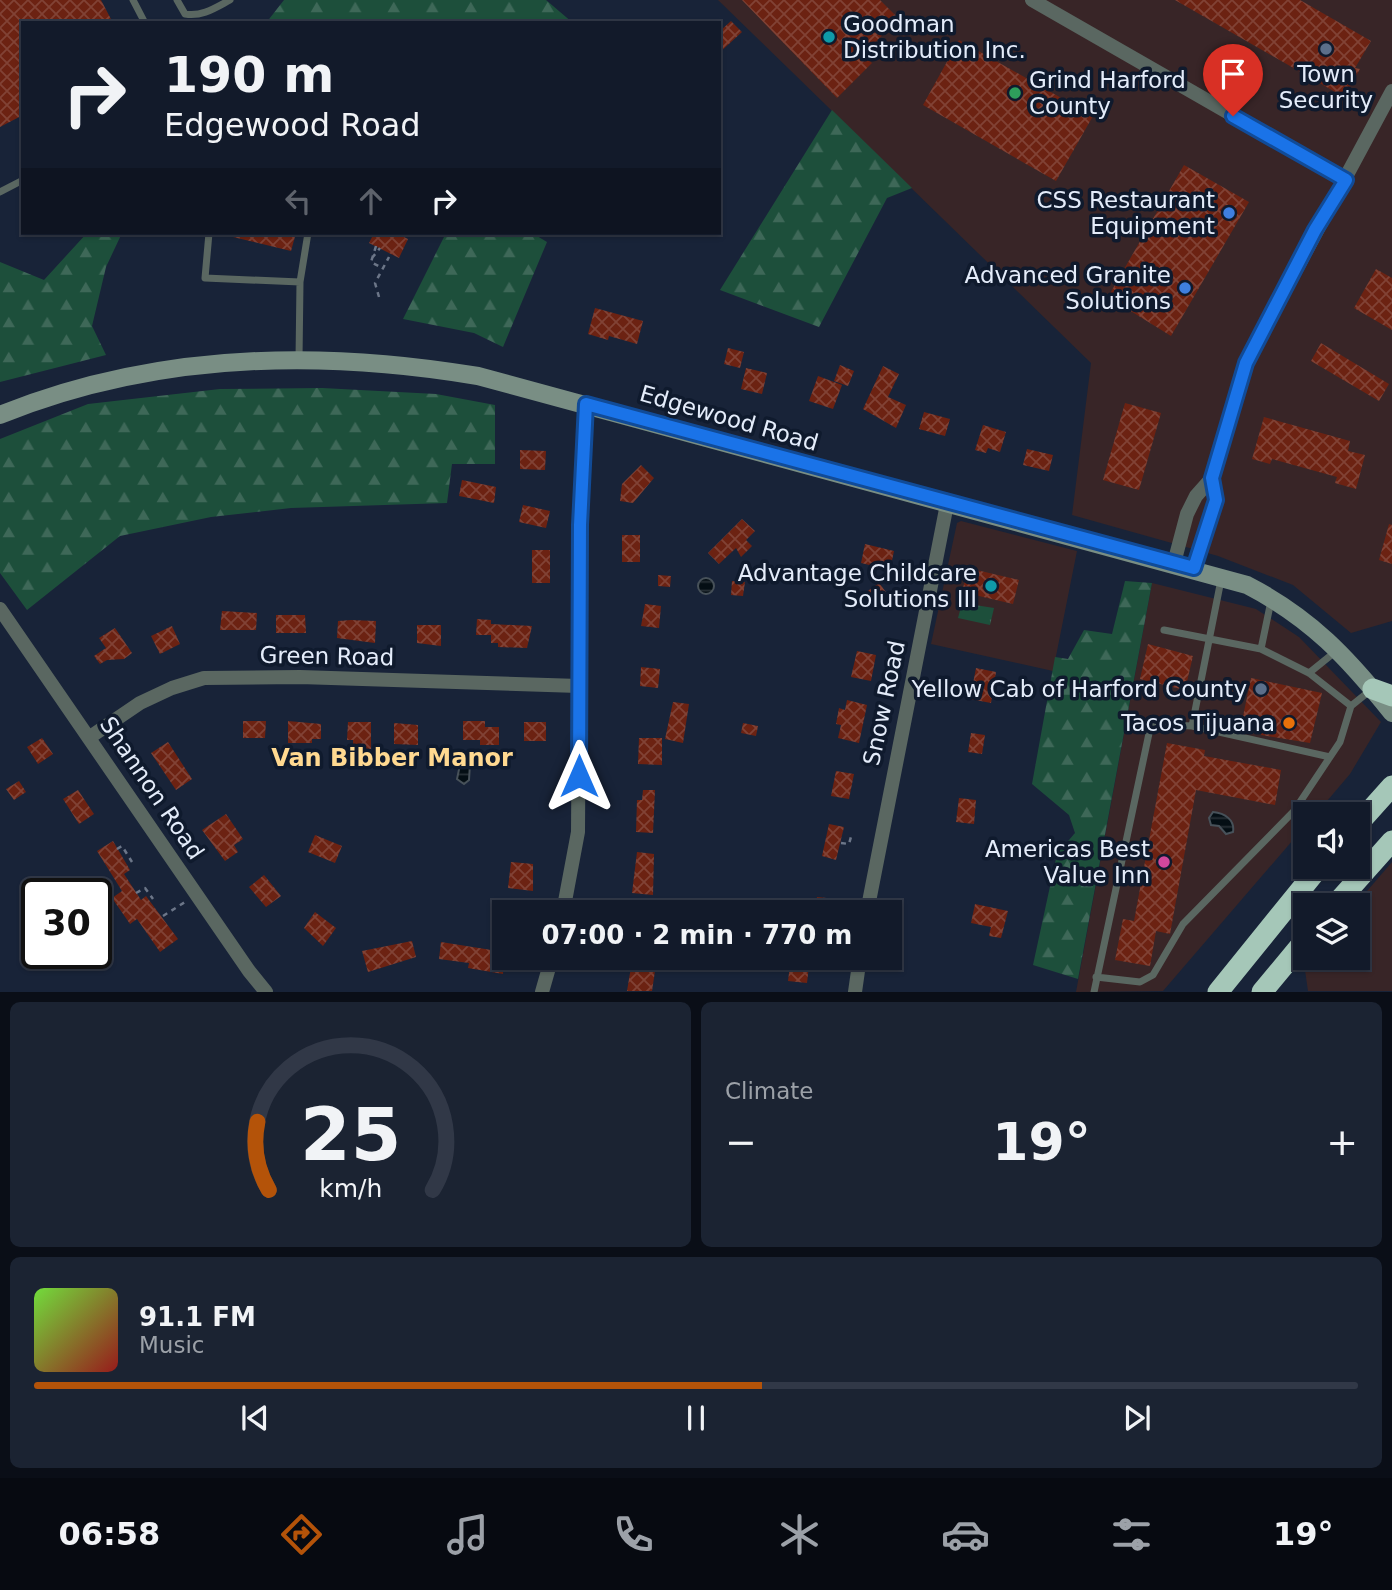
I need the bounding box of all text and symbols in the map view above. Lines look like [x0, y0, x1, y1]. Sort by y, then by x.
place label: Goodman Distribution Inc. [843, 11, 1026, 63]
marker: Goodman Distribution Inc. [821, 29, 837, 45]
marker: Town Security [1318, 41, 1334, 57]
pin [1203, 44, 1263, 116]
text: 190 m [164, 47, 334, 104]
icon: right [49, 49, 140, 140]
icon: arrive [1214, 55, 1252, 93]
place label: Town Security [1279, 61, 1373, 113]
place label: Grind Harford County [1029, 67, 1186, 119]
marker: Grind Harford County [1007, 85, 1023, 101]
text: Edgewood Road [164, 106, 421, 144]
icon: left [279, 182, 317, 220]
icon: ahead [352, 182, 390, 220]
icon: right [425, 182, 463, 220]
place label: CSS Restaurant Equipment [1037, 187, 1215, 239]
marker: CSS Restaurant Equipment [1221, 205, 1237, 221]
place label: Advanced Granite Solutions [965, 262, 1171, 314]
marker: Advanced Granite Solutions [1177, 280, 1193, 296]
street label: Edgewood Road [637, 380, 821, 456]
place label: Advantage Childcare Solutions III [738, 560, 977, 612]
marker: Advantage Childcare Solutions III [983, 578, 999, 594]
street label: Snow Road [858, 638, 910, 768]
street label: Green Road [259, 642, 395, 670]
place label: Yellow Cab of Harford County [910, 676, 1247, 702]
marker: Yellow Cab of Harford County [1253, 681, 1269, 697]
place label: Tacos Tijuana [1120, 710, 1275, 736]
street label: Shannon Road [95, 712, 209, 864]
marker: Tacos Tijuana [1281, 715, 1297, 731]
position arrow [542, 739, 616, 813]
district label: Van Bibber Manor [271, 744, 513, 772]
map controls [1293, 802, 1370, 970]
button: sound [1293, 802, 1370, 879]
place label: Americas Best Value Inn [985, 836, 1150, 888]
marker: Americas Best Value Inn [1156, 854, 1172, 870]
speed limit sign: 30 [21, 878, 112, 969]
button: layers [1293, 893, 1370, 970]
text: 07:00 · 2 min · 770 m [542, 920, 852, 950]
text: Climate [725, 1078, 814, 1104]
text: 25 [300, 1093, 401, 1178]
text: 19° [992, 1112, 1091, 1172]
text: − [725, 1120, 757, 1164]
text: + [1326, 1120, 1358, 1164]
text: km/h [319, 1174, 382, 1203]
text: 91.1 FM [139, 1302, 256, 1332]
text: Music [139, 1332, 204, 1358]
icon: previous [236, 1399, 274, 1437]
icon: pause [677, 1399, 715, 1437]
icon: next [1118, 1399, 1156, 1437]
icon: directions [277, 1510, 326, 1559]
icon: music [443, 1510, 492, 1559]
icon: phone [609, 1510, 658, 1559]
icon: climate [775, 1510, 824, 1559]
icon: car [941, 1510, 990, 1559]
icon: filters [1107, 1510, 1156, 1559]
text: 06:58 [58, 1515, 160, 1553]
text: 19° [1273, 1515, 1333, 1553]

